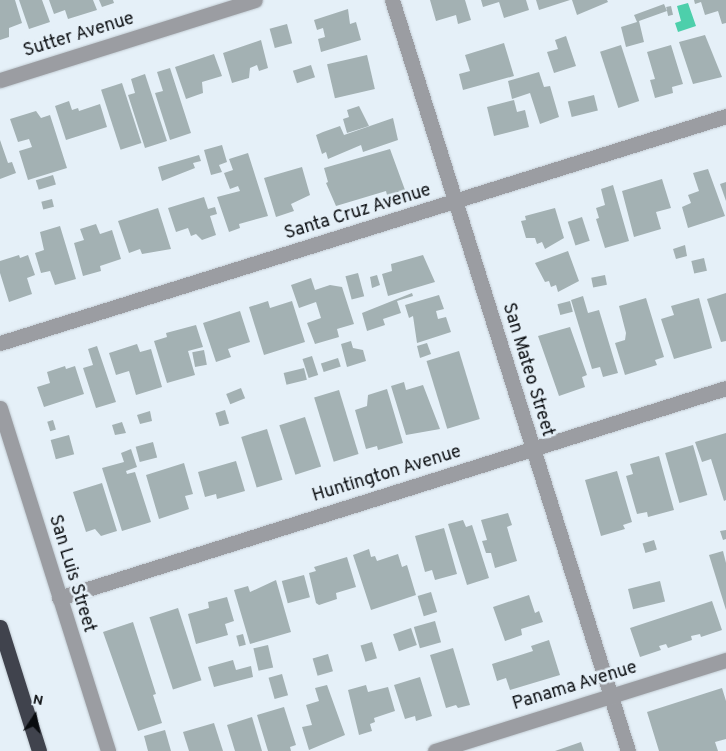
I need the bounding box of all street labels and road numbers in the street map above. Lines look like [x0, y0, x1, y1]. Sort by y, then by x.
street label: Sutter Avenue [21, 9, 137, 63]
street label: Santa Cruz Avenue [282, 180, 434, 246]
street label: San Mateo Street [496, 301, 558, 439]
street label: Huntington Avenue [310, 442, 464, 508]
street label: San Luis Street [43, 513, 99, 635]
street label: Panama Avenue [510, 658, 640, 716]

